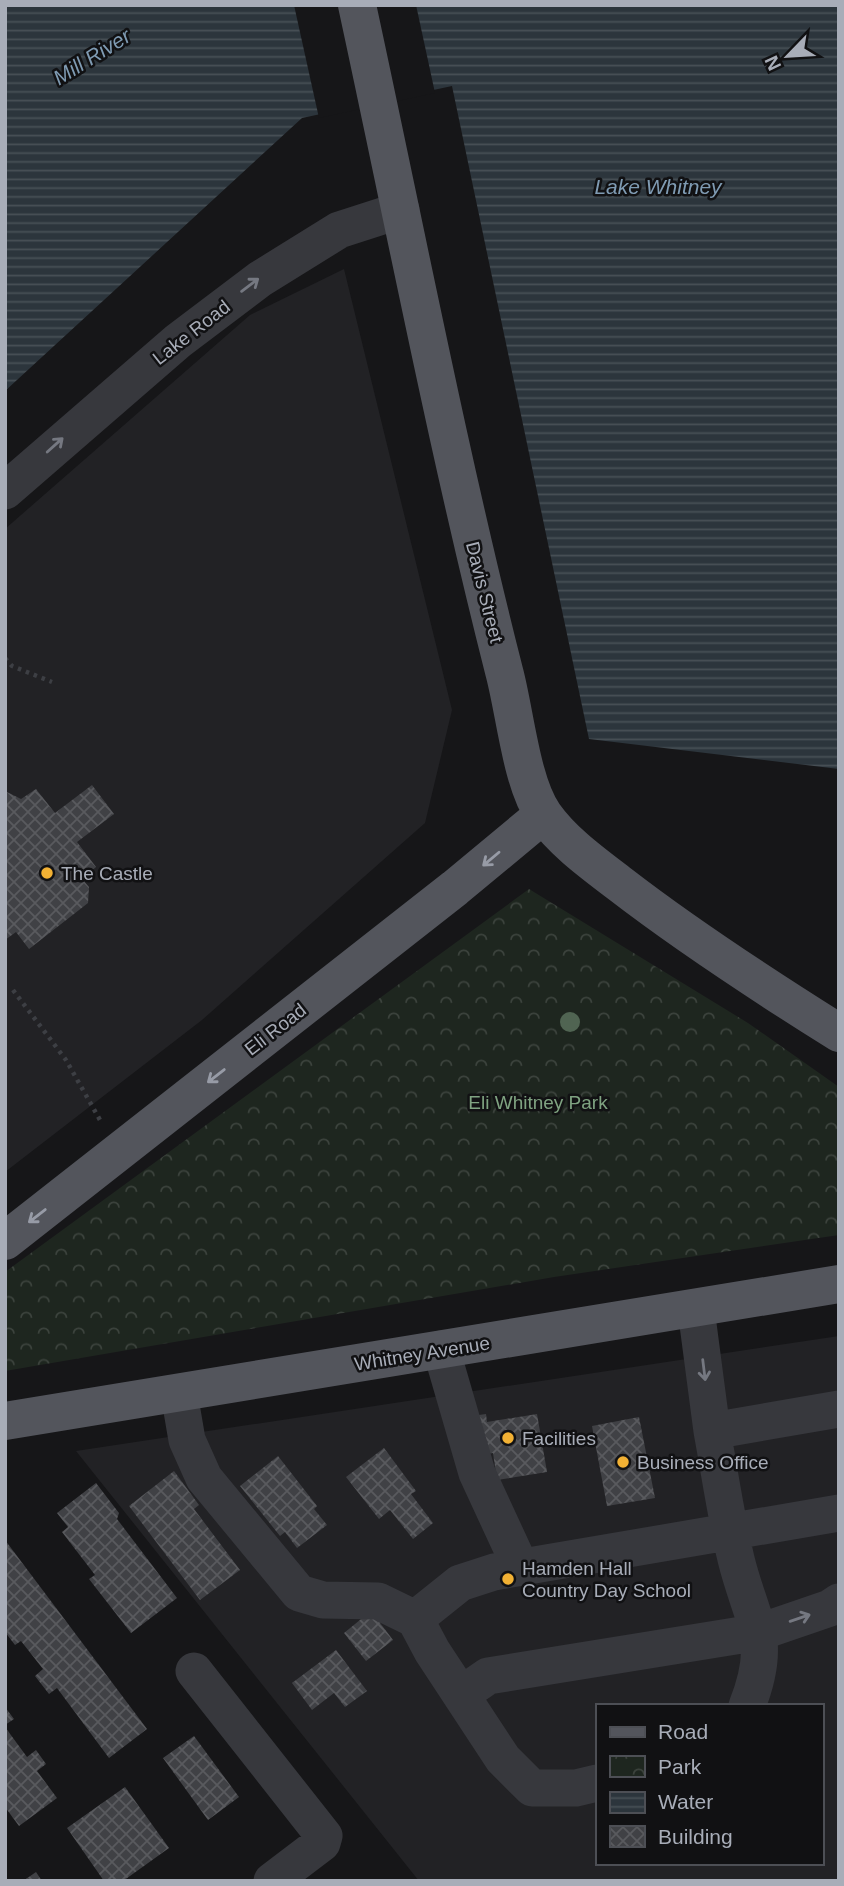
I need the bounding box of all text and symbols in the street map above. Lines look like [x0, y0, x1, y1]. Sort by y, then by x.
north arrow [753, 21, 823, 91]
water label: Mill River [49, 23, 135, 89]
text: N [761, 52, 785, 74]
water label: Lake Whitney [594, 175, 723, 198]
one-way arrow [241, 278, 259, 293]
street label: Lake Road [149, 296, 234, 369]
one-way arrow [46, 437, 64, 453]
street label: Davis Street [462, 539, 507, 646]
one-way arrow [482, 851, 500, 866]
place label: The Castle [61, 863, 153, 884]
marker: The Castle [39, 865, 55, 881]
street label: Eli Road [241, 999, 310, 1060]
one-way arrow [208, 1068, 226, 1083]
park label: Eli Whitney Park [468, 1092, 608, 1113]
one-way arrow [29, 1209, 47, 1224]
street label: Whitney Avenue [353, 1332, 491, 1375]
one-way arrow [698, 1358, 711, 1381]
place label: Facilities [522, 1428, 596, 1449]
marker: Facilities [500, 1430, 516, 1446]
place label: Business Office [637, 1452, 769, 1473]
marker: Business Office [615, 1454, 631, 1470]
place label: Hamden Hall Country Day School [522, 1558, 691, 1601]
marker: Hamden Hall Country Day School [500, 1571, 516, 1587]
one-way arrow [788, 1611, 810, 1623]
legend [596, 1704, 823, 1865]
text: Road [658, 1720, 708, 1743]
text: Park [658, 1755, 702, 1778]
text: Water [658, 1790, 713, 1813]
text: Building [658, 1825, 733, 1848]

